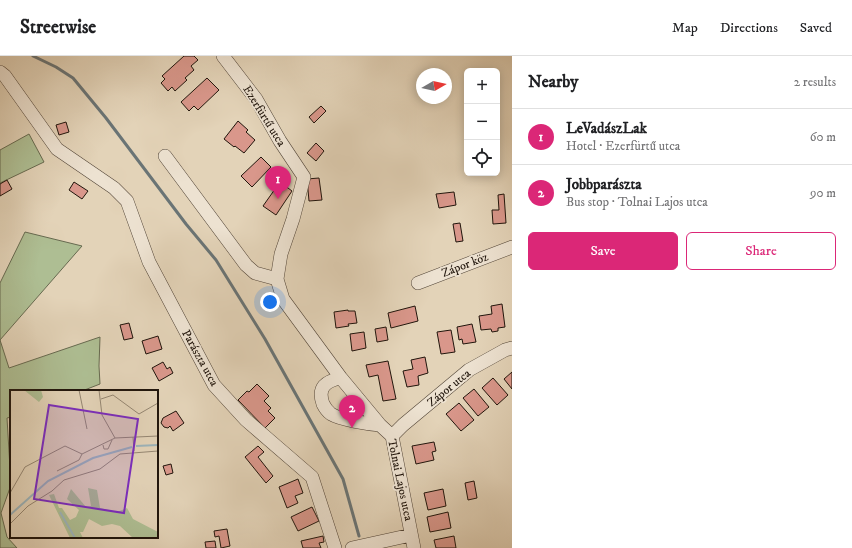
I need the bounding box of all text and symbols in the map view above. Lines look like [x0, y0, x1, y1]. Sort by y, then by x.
text: Streetwise [20, 16, 96, 39]
text: Map [672, 19, 698, 37]
text: Directions [720, 19, 778, 37]
text: Saved [800, 19, 832, 37]
north arrow [416, 68, 452, 104]
map controls [464, 68, 500, 176]
button: + [464, 68, 500, 104]
text: Nearby [528, 71, 578, 93]
text: 2 results [794, 74, 836, 90]
street label: Ezerfürtű utca [239, 83, 289, 150]
button: − [464, 104, 500, 140]
text: LeVadászLak [566, 119, 647, 138]
text: 1 [539, 129, 543, 145]
text: 60 m [810, 129, 836, 145]
text: Hotel · Ezerfürtű utca [566, 138, 680, 154]
button: locate [464, 140, 500, 176]
pin: 1 [265, 166, 291, 199]
text: Jobbparászta [566, 175, 642, 194]
text: 2 [538, 185, 544, 201]
text: 90 m [810, 185, 836, 201]
text: Bus stop · Tolnai Lajos utca [566, 194, 708, 210]
button: Save [528, 232, 678, 270]
button: Share [686, 232, 836, 270]
street label: Zápor köz [440, 249, 490, 281]
your location [260, 292, 280, 312]
street label: Parászta utca [178, 327, 222, 390]
street label: Zápor utca [424, 365, 474, 410]
inset map [10, 390, 158, 538]
pin: 2 [339, 395, 365, 428]
street label: Tolnai Lajos utca [384, 438, 416, 523]

